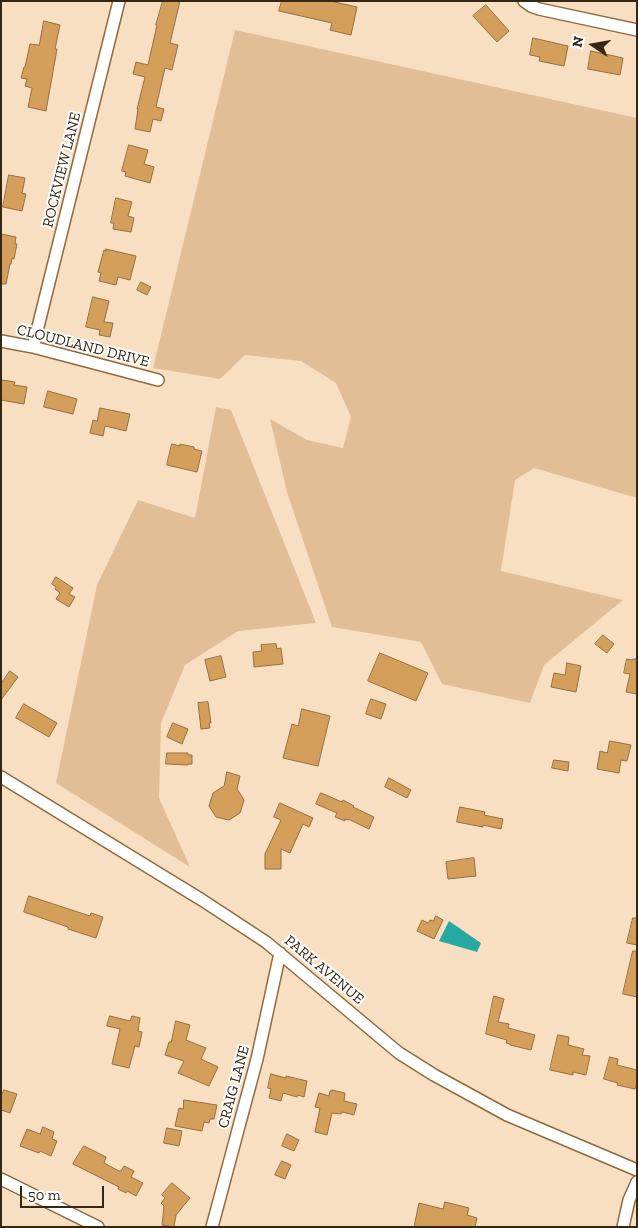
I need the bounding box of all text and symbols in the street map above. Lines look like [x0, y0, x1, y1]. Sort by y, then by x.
north arrow [568, 20, 618, 70]
text: N [568, 35, 587, 49]
street label: ROCKVIEW LANE [39, 111, 85, 229]
street label: CLOUDLAND DRIVE [15, 321, 151, 371]
street label: PARK AVENUE [281, 932, 367, 1008]
street label: CRAIG LANE [214, 1044, 254, 1130]
scale bar [22, 1176, 106, 1208]
text: 50 m [28, 1186, 61, 1204]

